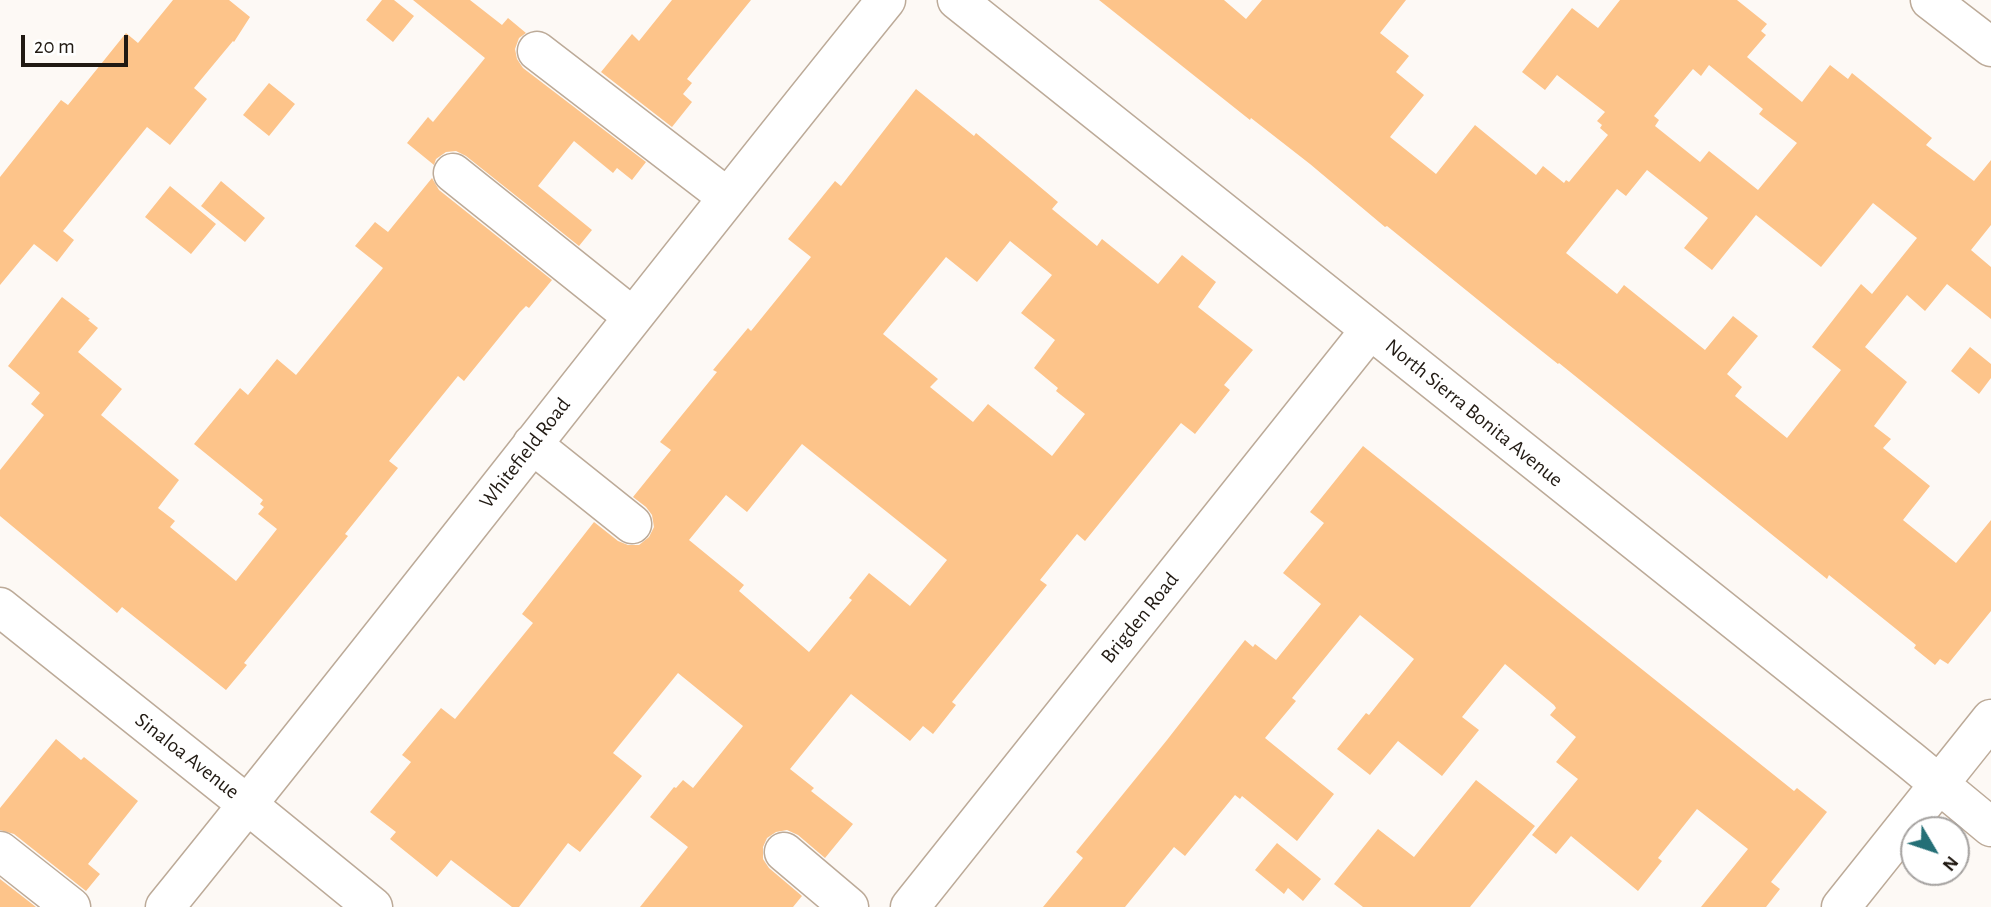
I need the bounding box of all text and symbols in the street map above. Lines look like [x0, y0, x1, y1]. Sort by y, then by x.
scale bar [24, 21, 131, 65]
text: 20 m [34, 36, 75, 57]
street label: North Sierra Bonita Avenue [1380, 334, 1568, 492]
street label: Whitefield Road [474, 393, 576, 513]
street label: Brigden Road [1096, 567, 1184, 669]
street label: Sinaloa Avenue [130, 707, 244, 805]
north arrow [1900, 816, 1970, 886]
text: N [1939, 852, 1962, 874]

